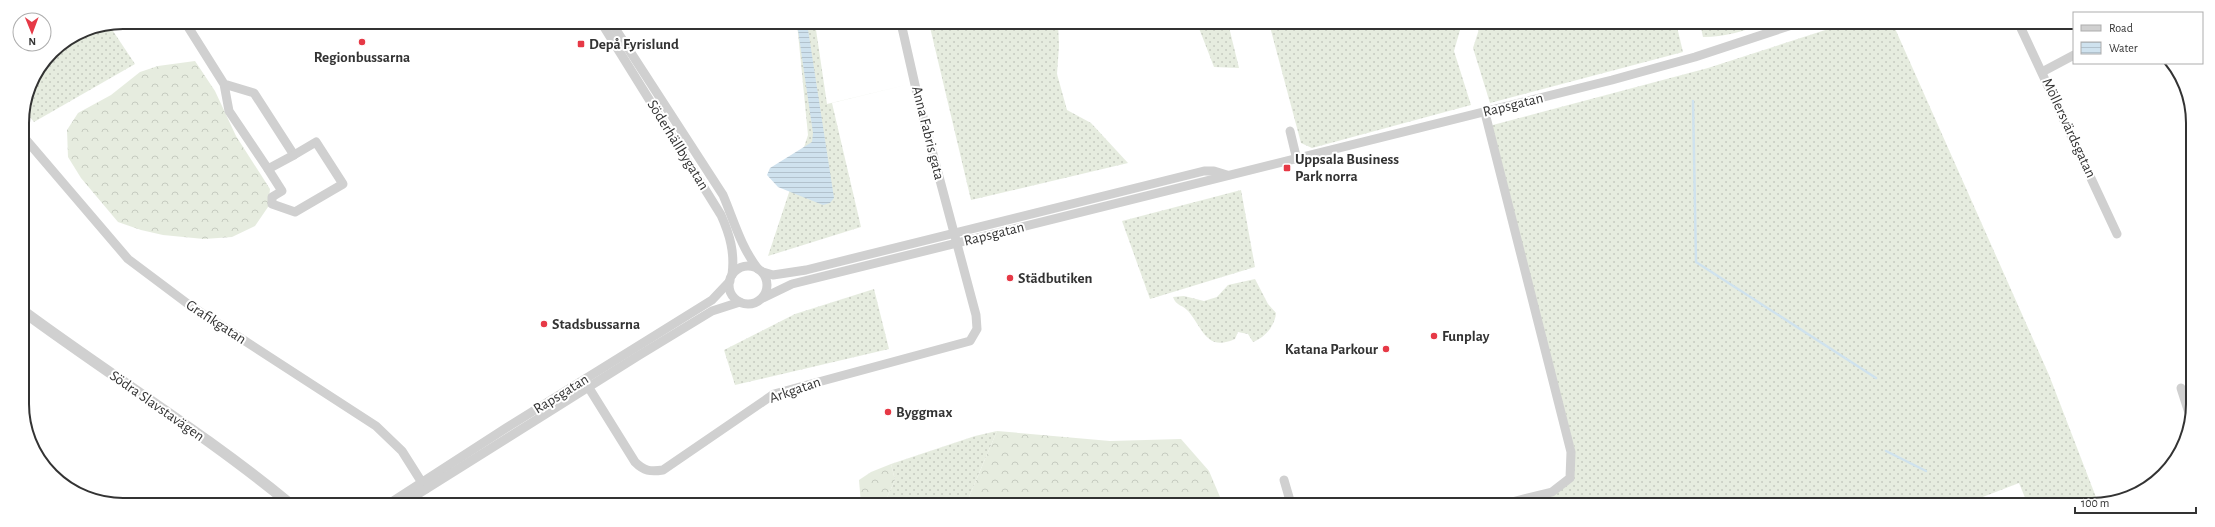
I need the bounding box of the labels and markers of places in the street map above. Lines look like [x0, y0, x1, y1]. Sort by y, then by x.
marker: Regionbussarna [357, 37, 367, 47]
place label: Depå Fyrislund [589, 37, 679, 52]
marker: Depå Fyrislund [576, 39, 586, 49]
place label: Regionbussarna [314, 50, 410, 65]
place label: Uppsala Business Park norra [1295, 152, 1399, 184]
marker: Uppsala Business Park norra [1282, 163, 1292, 173]
place label: Städbutiken [1018, 271, 1093, 286]
marker: Städbutiken [1005, 273, 1015, 283]
place label: Stadsbussarna [552, 317, 640, 332]
marker: Stadsbussarna [539, 319, 549, 329]
place label: Funplay [1442, 329, 1490, 344]
marker: Funplay [1429, 331, 1439, 341]
place label: Katana Parkour [1285, 342, 1379, 357]
marker: Katana Parkour [1381, 344, 1391, 354]
place label: Byggmax [896, 405, 952, 420]
marker: Byggmax [883, 407, 893, 417]

